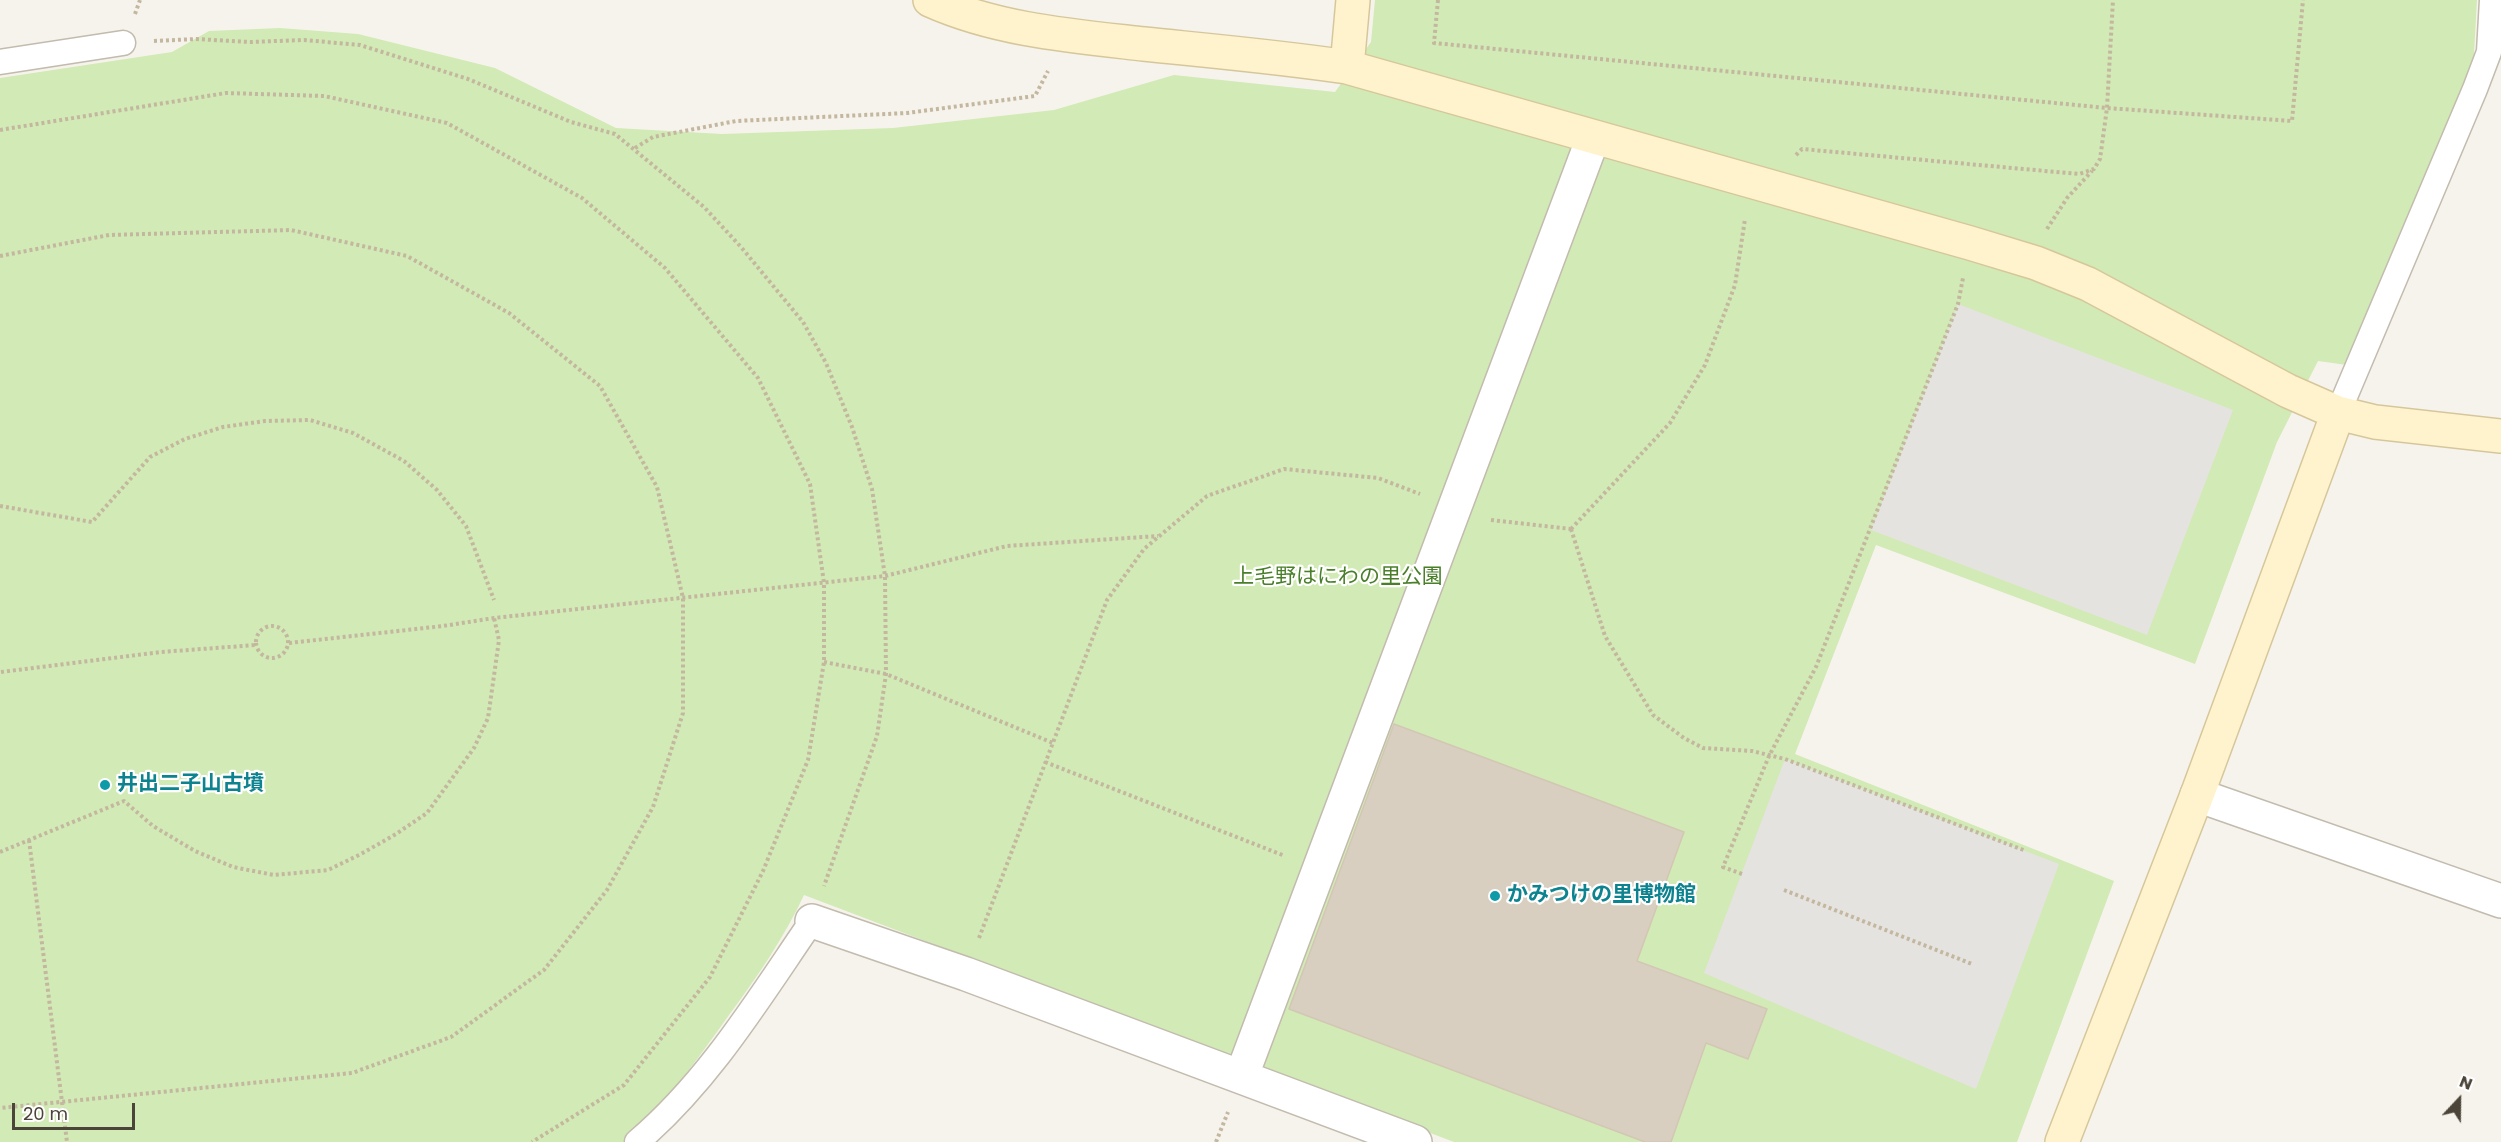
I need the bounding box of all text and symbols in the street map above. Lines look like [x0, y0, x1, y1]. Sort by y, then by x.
park label: 上毛野はにわの里公園 [1233, 565, 1443, 591]
place label: 井出二子山古墳 [117, 772, 264, 798]
marker: 井出二子山古墳 [98, 778, 112, 792]
place label: かみつけの里博物館 [1507, 883, 1696, 909]
marker: かみつけの里博物館 [1488, 889, 1502, 903]
north arrow [2429, 1070, 2489, 1130]
text: N [2456, 1070, 2476, 1096]
scale bar [15, 1091, 138, 1129]
text: 20 m [23, 1101, 68, 1126]

